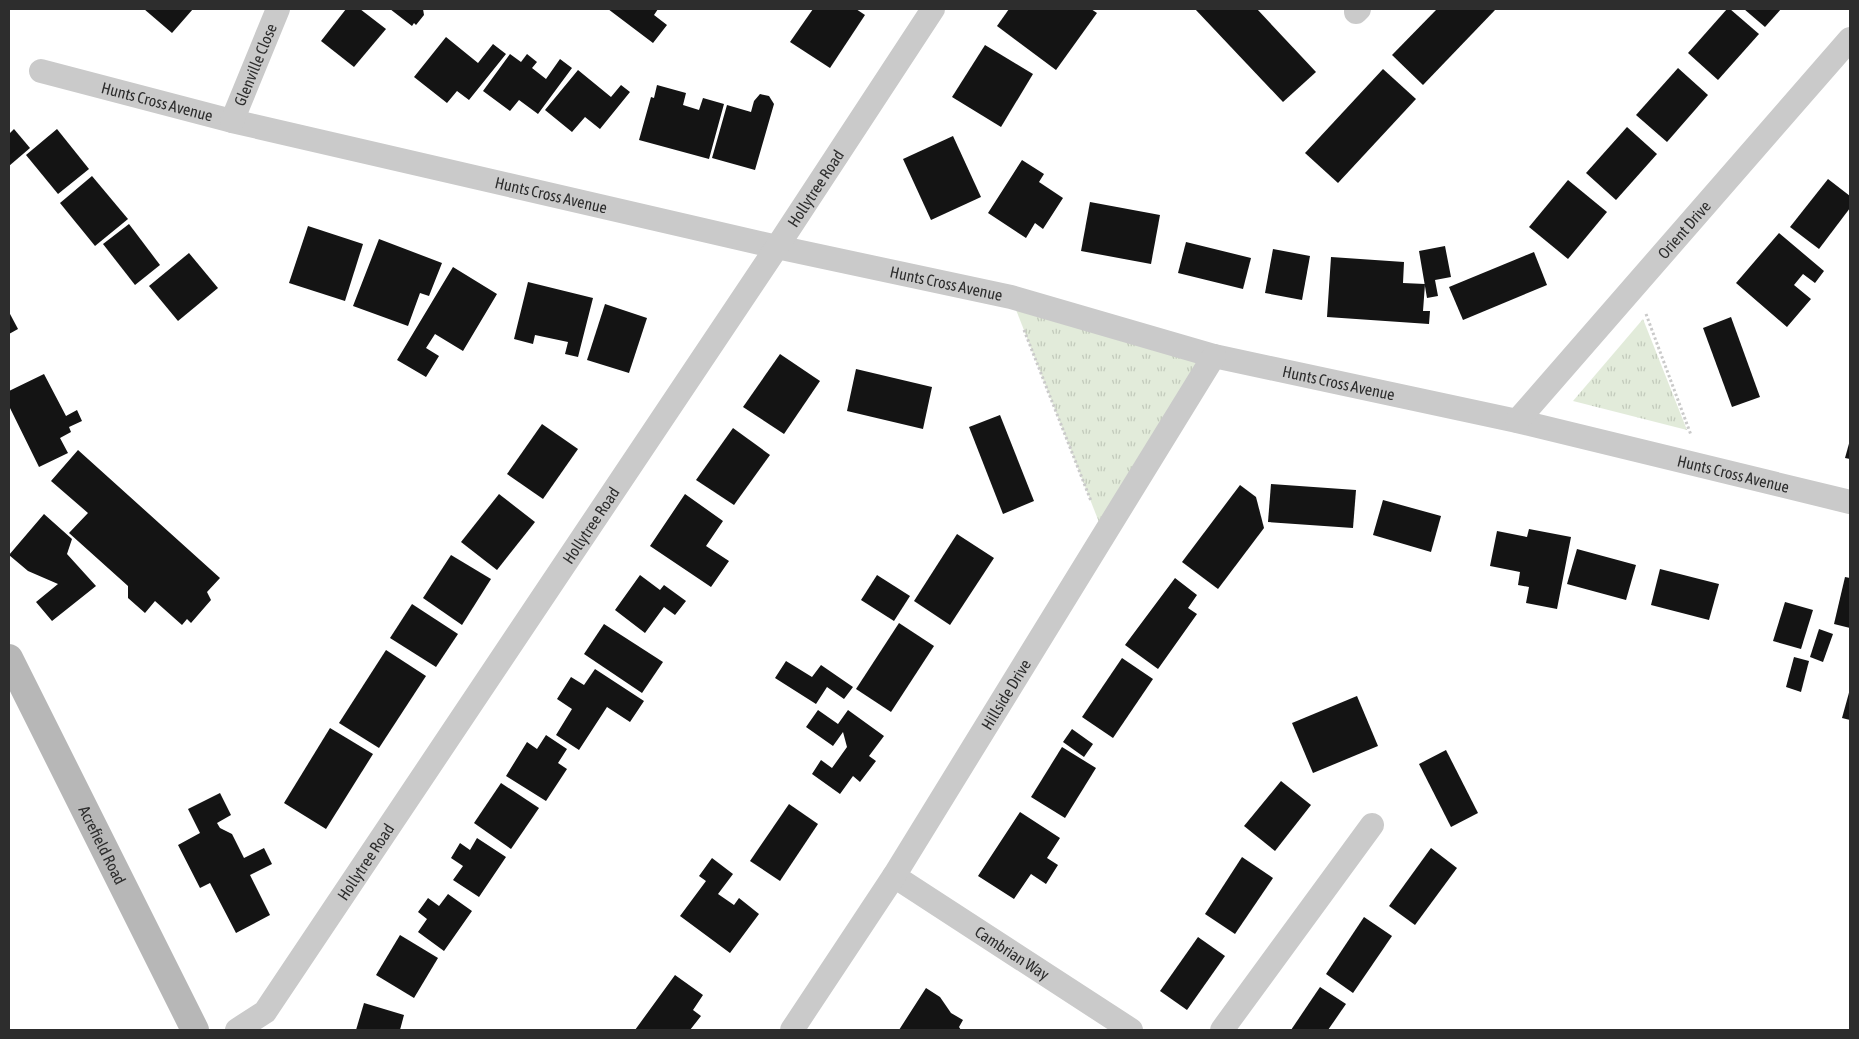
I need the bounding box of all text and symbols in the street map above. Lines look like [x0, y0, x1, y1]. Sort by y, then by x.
street label: Glenville Close [230, 21, 280, 108]
street label: Hunts Cross Avenue [99, 78, 215, 125]
street label: Hollytree Road [784, 146, 847, 230]
street label: Hunts Cross Avenue [493, 173, 609, 216]
street label: Orient Drive [1654, 197, 1714, 262]
street label: Hunts Cross Avenue [888, 262, 1004, 304]
street label: Hunts Cross Avenue [1281, 362, 1397, 404]
street label: Hunts Cross Avenue [1676, 451, 1791, 496]
street label: Hollytree Road [559, 484, 623, 567]
street label: Hillside Drive [977, 656, 1034, 733]
street label: Acrefield Road [75, 803, 130, 887]
street label: Hollytree Road [333, 820, 398, 904]
street label: Cambrian Way [972, 922, 1053, 985]

